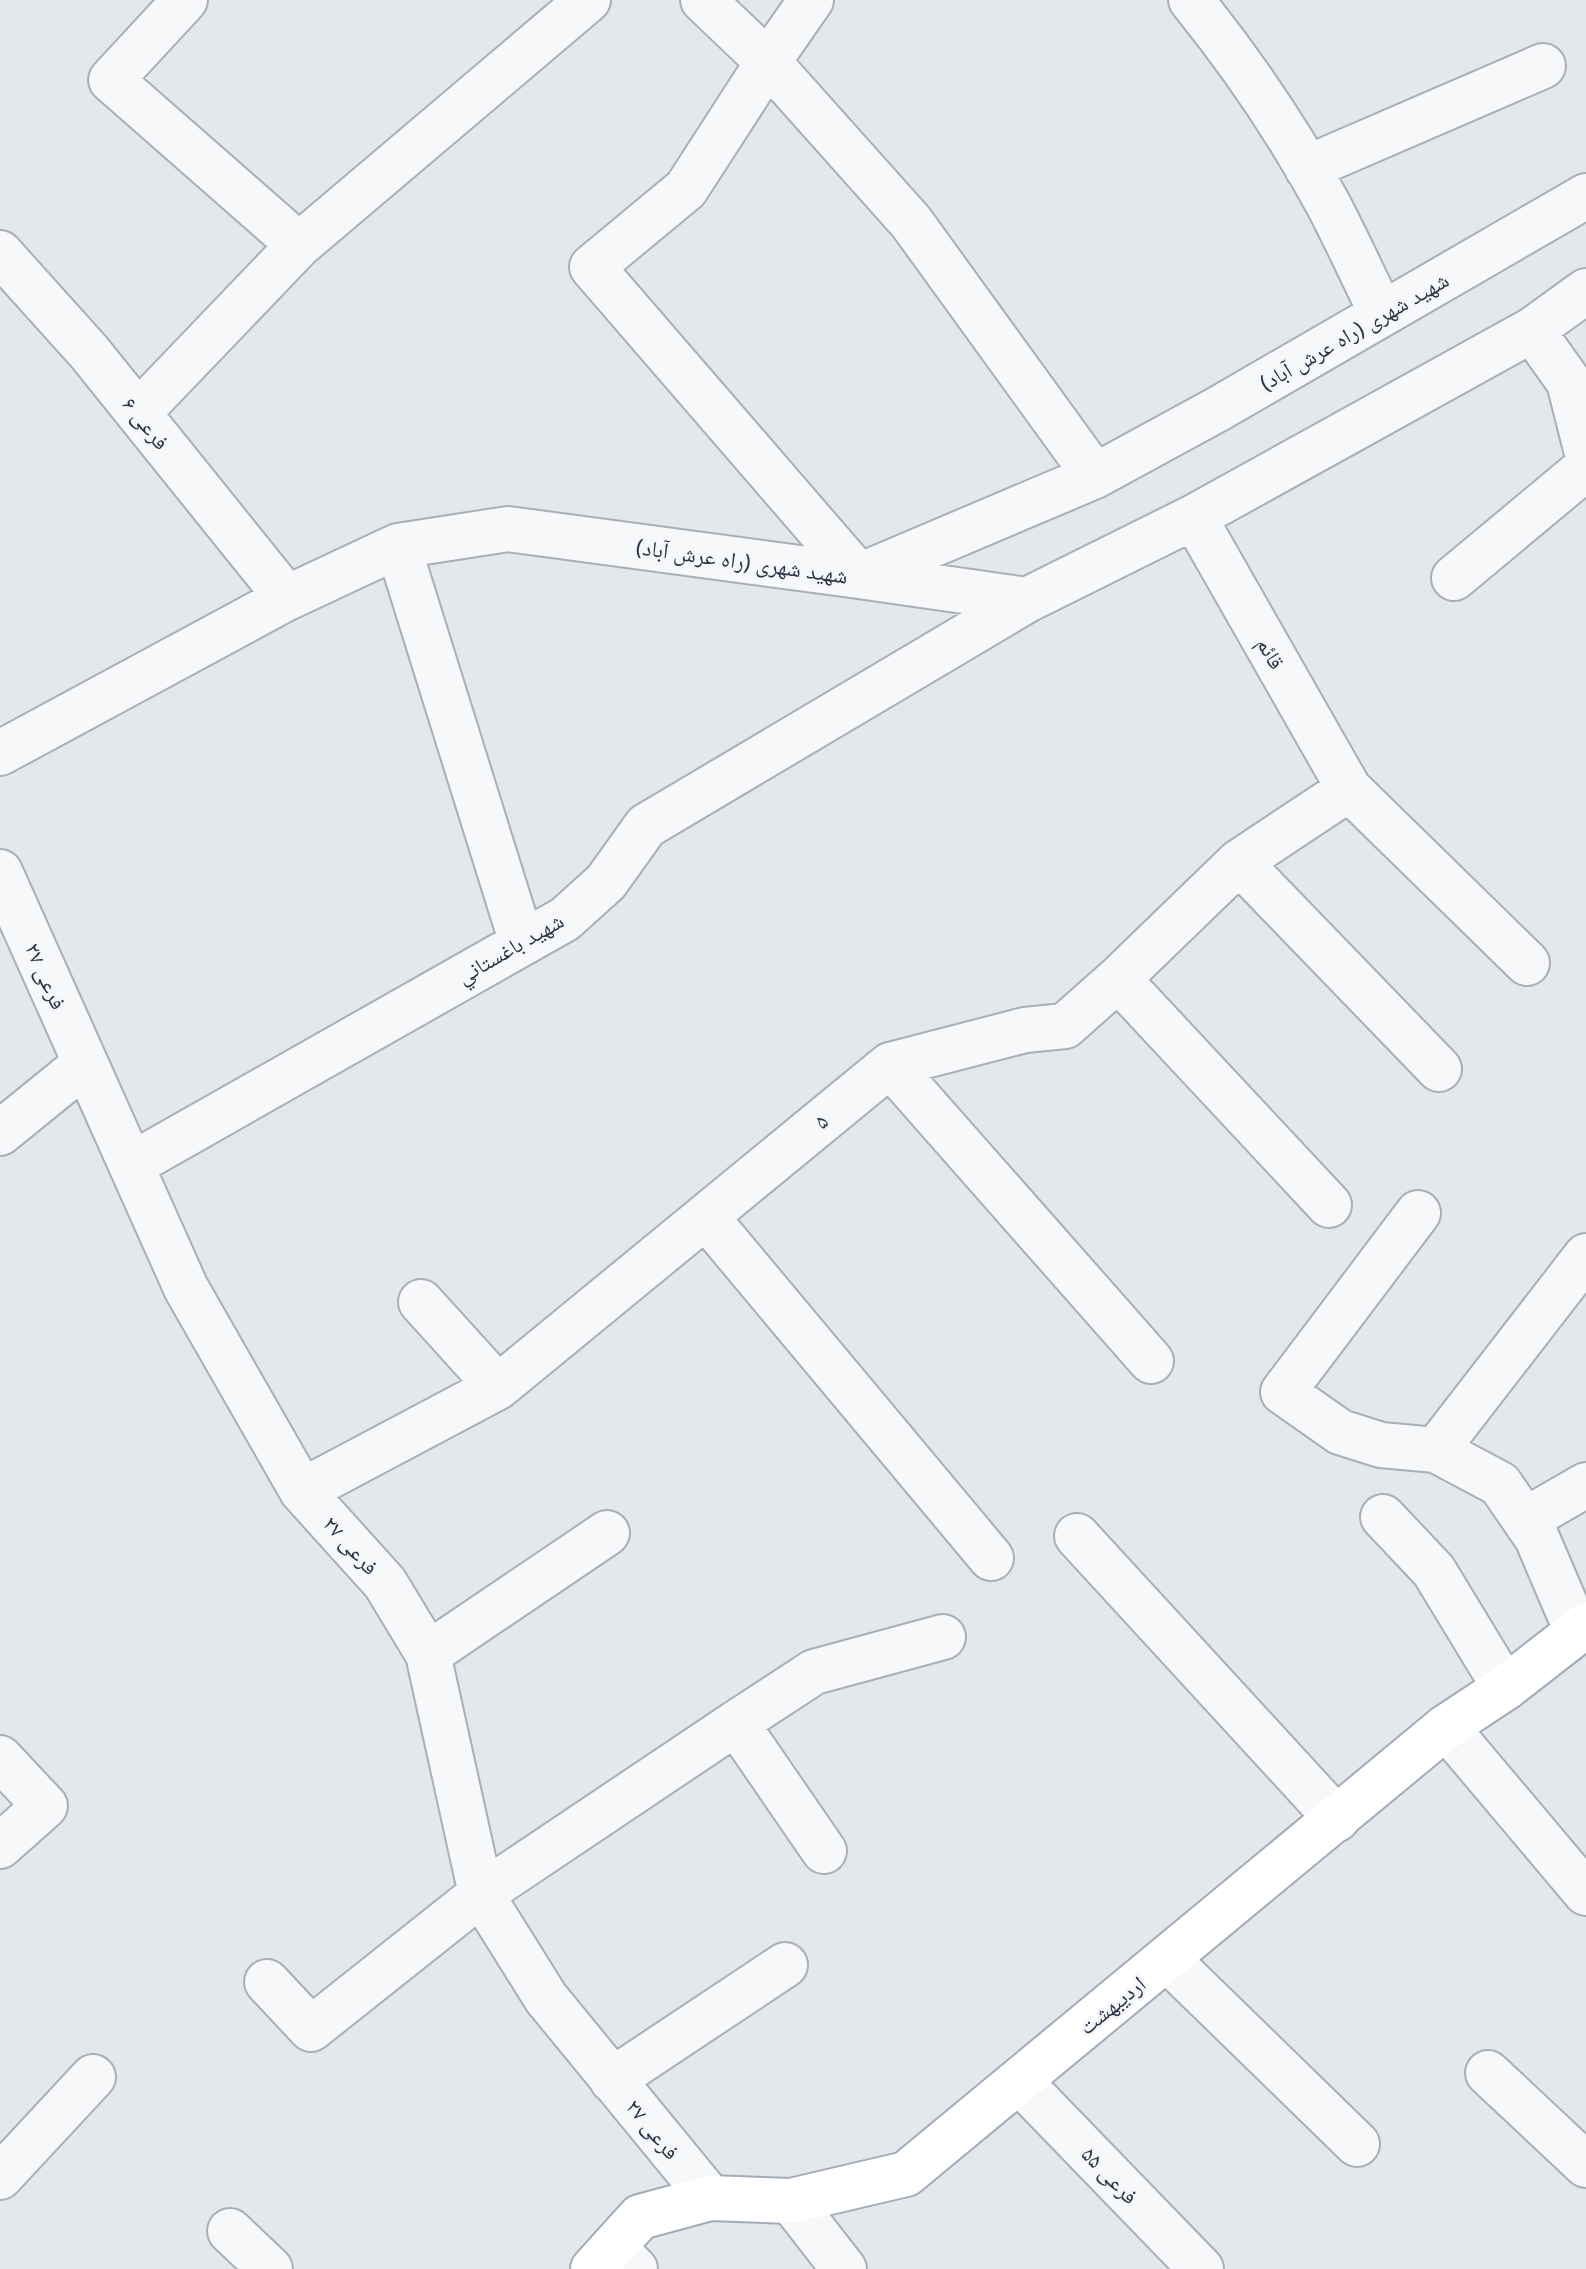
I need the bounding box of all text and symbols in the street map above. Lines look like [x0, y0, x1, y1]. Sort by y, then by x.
street label: شهید شهری (راه عرش آباد) [1254, 264, 1453, 397]
street label: فرعی ۶ [116, 390, 177, 455]
street label: شهید شهری (راه عرش آباد) [634, 530, 850, 590]
street label: قائم [1250, 631, 1293, 675]
street label: شهيد باغستاني [451, 904, 570, 993]
street label: فرعی ۲۷ [19, 938, 75, 1014]
street label: ۵ [807, 1106, 834, 1135]
street label: فرعی ۲۷ [317, 1508, 386, 1580]
street label: اردیبهشت [1072, 1968, 1151, 2040]
street label: فرعی ۲۷ [620, 2092, 687, 2165]
street label: فرعی ۵۵ [1076, 2139, 1146, 2210]

